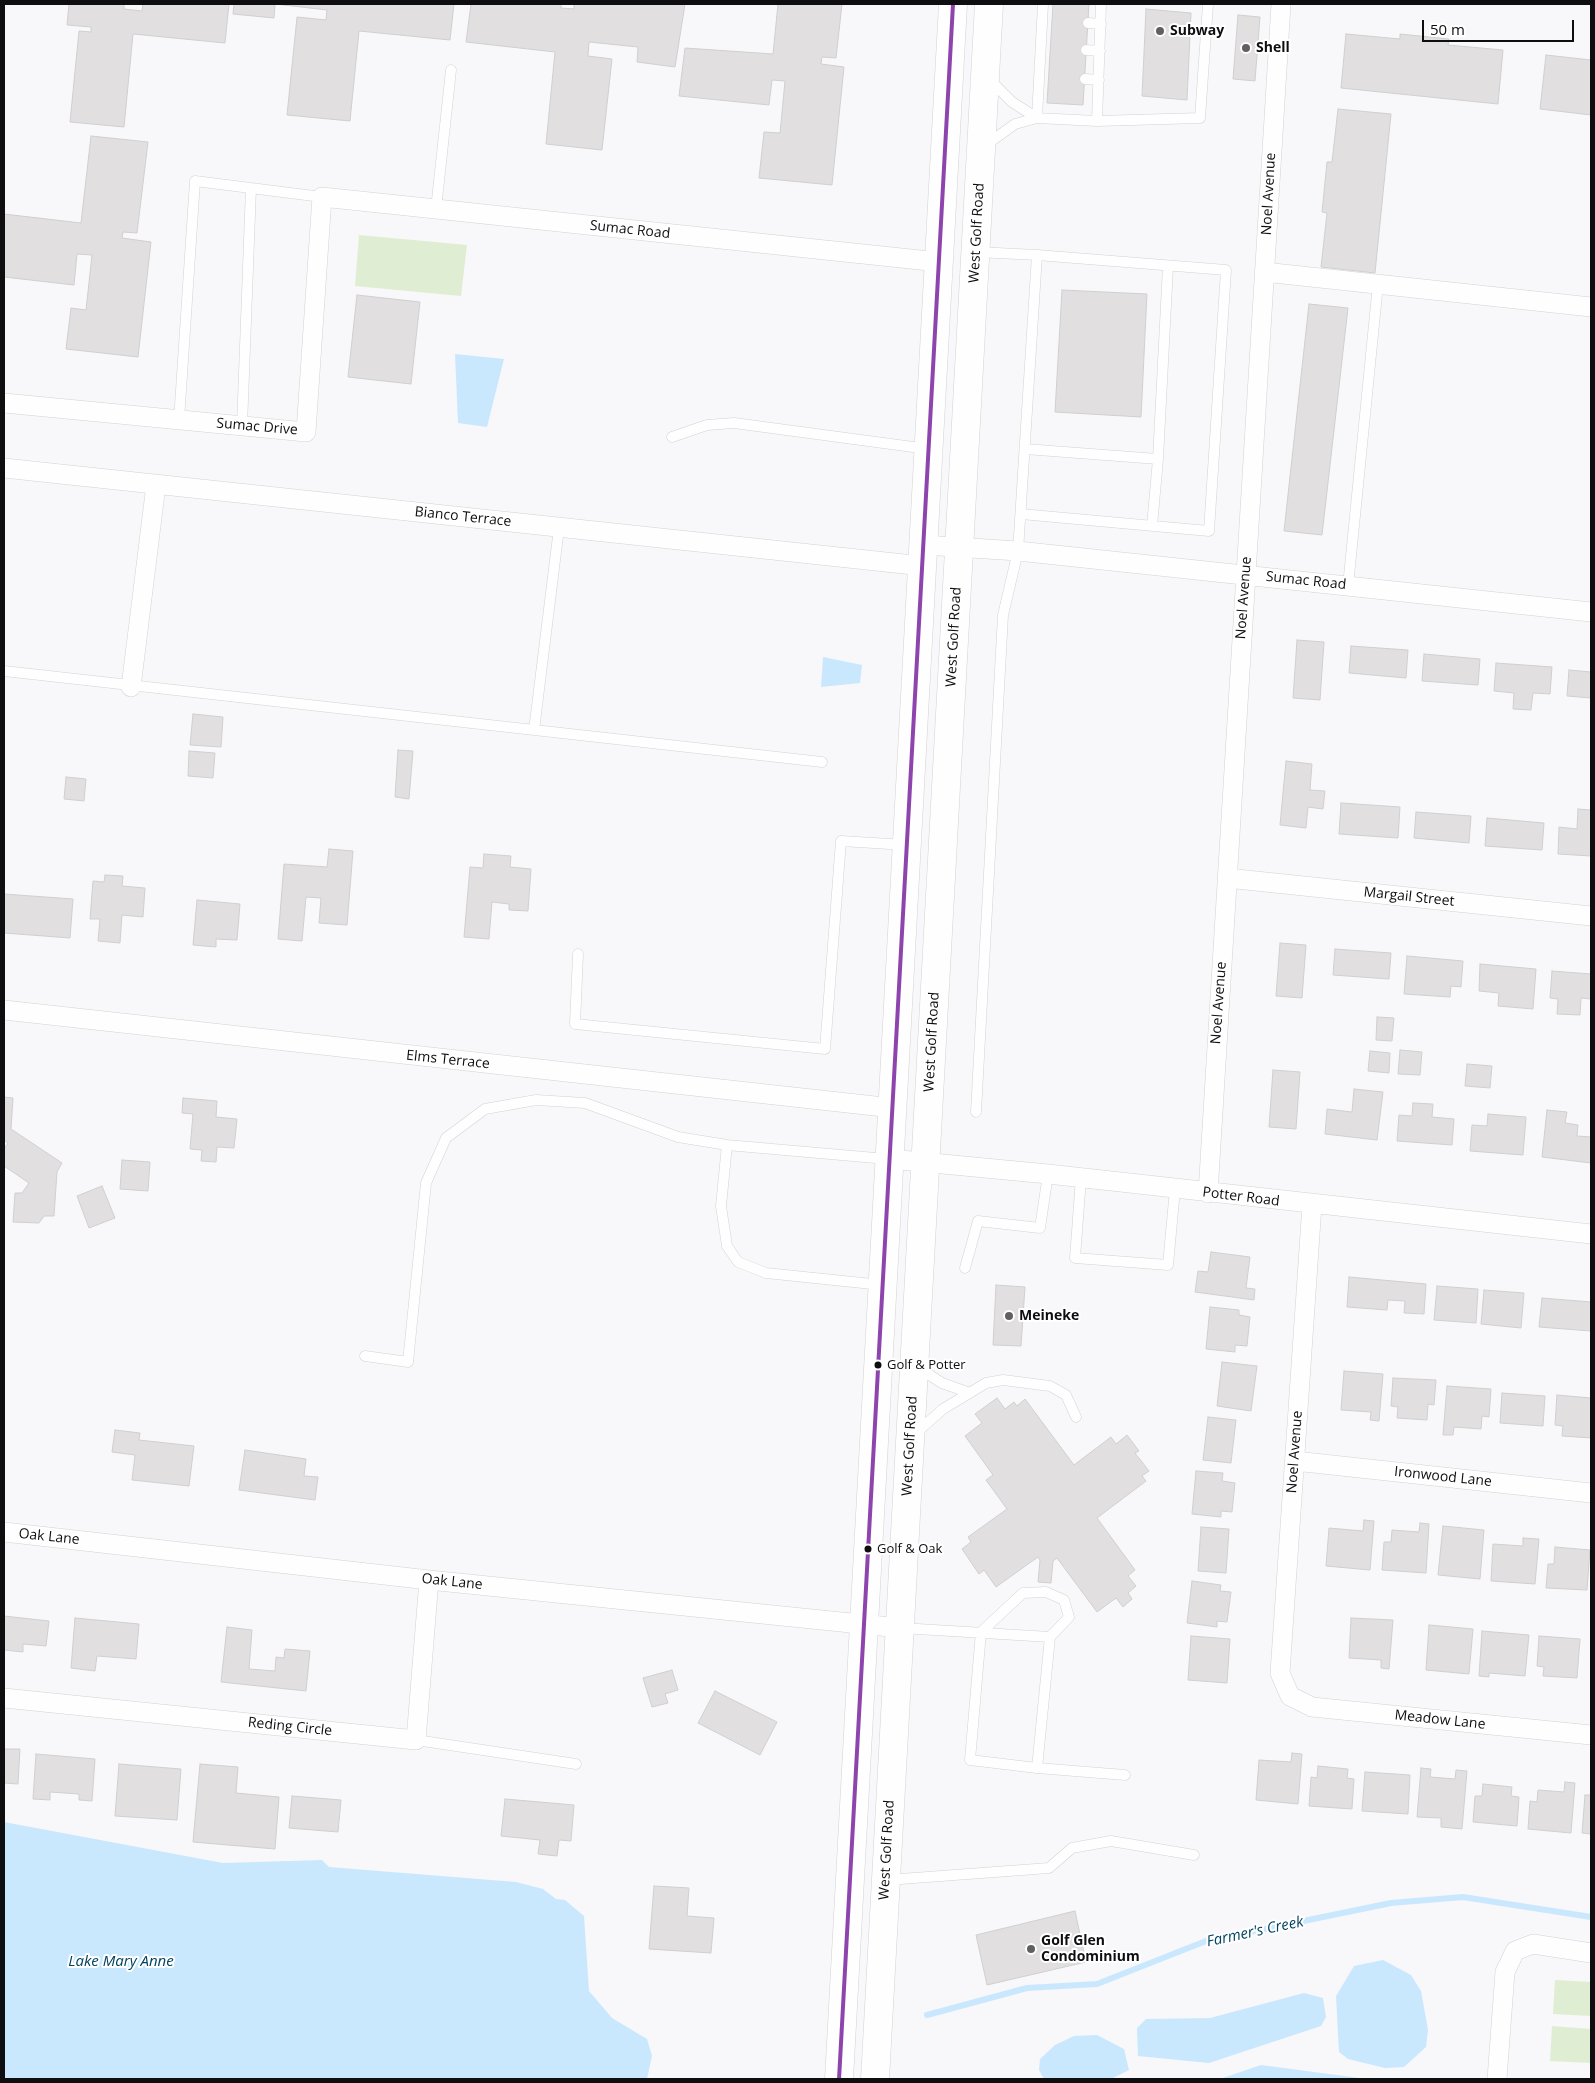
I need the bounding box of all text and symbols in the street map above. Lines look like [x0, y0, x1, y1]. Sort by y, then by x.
scale bar [1425, 10, 1578, 42]
text: 50 m [1430, 19, 1465, 39]
place label: Subway [1170, 23, 1224, 39]
marker: Subway [1154, 25, 1166, 37]
place label: Shell [1256, 40, 1290, 56]
marker: Shell [1240, 42, 1252, 54]
street label: Noel Avenue [1258, 152, 1280, 236]
street label: West Golf Road [966, 183, 988, 283]
street label: Sumac Road [589, 217, 671, 243]
street label: Sumac Drive [216, 415, 298, 439]
street label: Bianco Terrace [414, 504, 512, 530]
street label: Noel Avenue [1233, 556, 1255, 640]
street label: Sumac Road [1265, 568, 1347, 594]
street label: West Golf Road [943, 587, 965, 687]
street label: Margail Street [1363, 884, 1455, 910]
street label: Noel Avenue [1208, 961, 1230, 1045]
street label: West Golf Road [921, 992, 943, 1092]
street label: Elms Terrace [405, 1047, 491, 1073]
street label: Potter Road [1202, 1184, 1280, 1210]
place label: Meineke [1019, 1308, 1079, 1324]
marker: Meineke [1003, 1310, 1015, 1322]
place label: Golf & Potter [887, 1357, 966, 1373]
marker: Golf & Potter [873, 1360, 883, 1370]
street label: West Golf Road [899, 1396, 921, 1496]
street label: Noel Avenue [1284, 1410, 1306, 1494]
street label: Ironwood Lane [1393, 1464, 1493, 1490]
street label: Oak Lane [18, 1525, 80, 1549]
place label: Golf & Oak [877, 1541, 942, 1557]
marker: Golf & Oak [863, 1544, 873, 1554]
street label: Oak Lane [421, 1570, 483, 1594]
street label: Meadow Lane [1394, 1707, 1486, 1733]
street label: Reding Circle [247, 1714, 333, 1740]
street label: West Golf Road [876, 1800, 898, 1900]
water label: Farmer's Creek [1205, 1913, 1305, 1951]
place label: Golf Glen Condominium [1041, 1933, 1140, 1965]
marker: Golf Glen Condominium [1025, 1943, 1037, 1955]
water label: Lake Mary Anne [68, 1953, 174, 1971]

